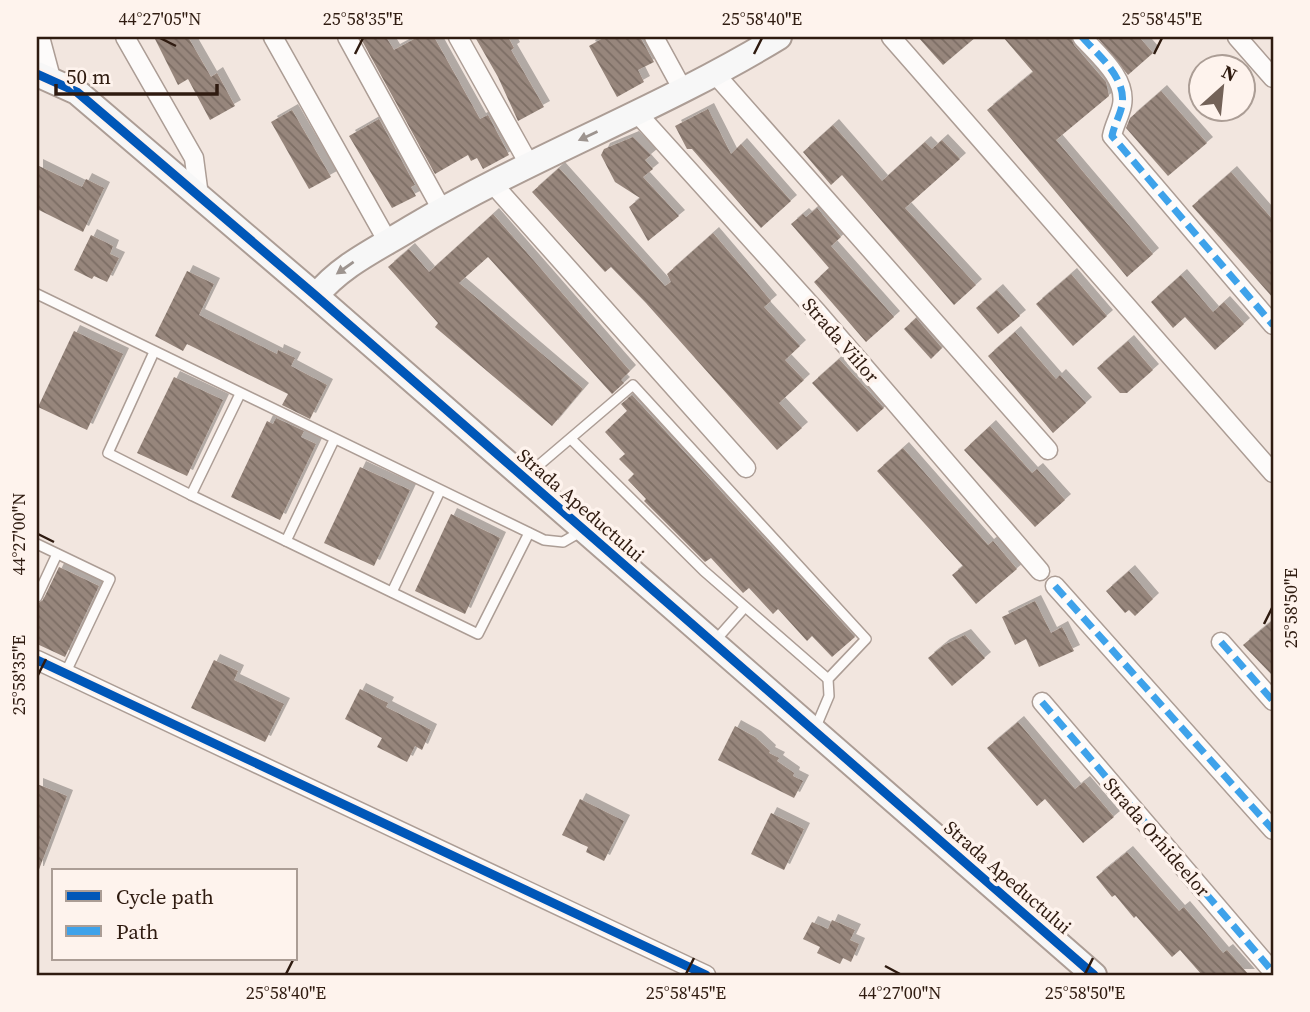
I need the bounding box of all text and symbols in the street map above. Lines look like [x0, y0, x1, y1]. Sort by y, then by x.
text: 44°27'05"N [119, 6, 201, 31]
text: 25°58'35"E [323, 6, 403, 31]
text: 25°58'40"E [722, 6, 802, 31]
text: 25°58'45"E [1122, 6, 1202, 31]
scale bar [56, 52, 217, 96]
north arrow [1188, 52, 1258, 122]
text: N [1218, 58, 1242, 88]
text: 50 m [66, 62, 111, 91]
one-way arrow [578, 130, 598, 141]
one-way arrow [336, 261, 354, 275]
street label: Strada Viilor [797, 292, 885, 388]
street label: Strada Apeductului [512, 442, 651, 568]
text: 44°27'00"N [6, 493, 31, 575]
text: 25°58'50"E [1278, 568, 1303, 648]
text: 25°58'35"E [6, 635, 31, 715]
street label: Strada Orhideelor [1098, 772, 1216, 902]
street label: Strada Apeductului [939, 814, 1078, 940]
legend [52, 869, 298, 960]
text: Cycle path [116, 882, 214, 911]
text: Path [116, 917, 159, 946]
text: 25°58'40"E [246, 980, 326, 1005]
text: 25°58'45"E [646, 980, 726, 1005]
text: 44°27'00"N [859, 980, 941, 1005]
text: 25°58'50"E [1045, 980, 1125, 1005]

